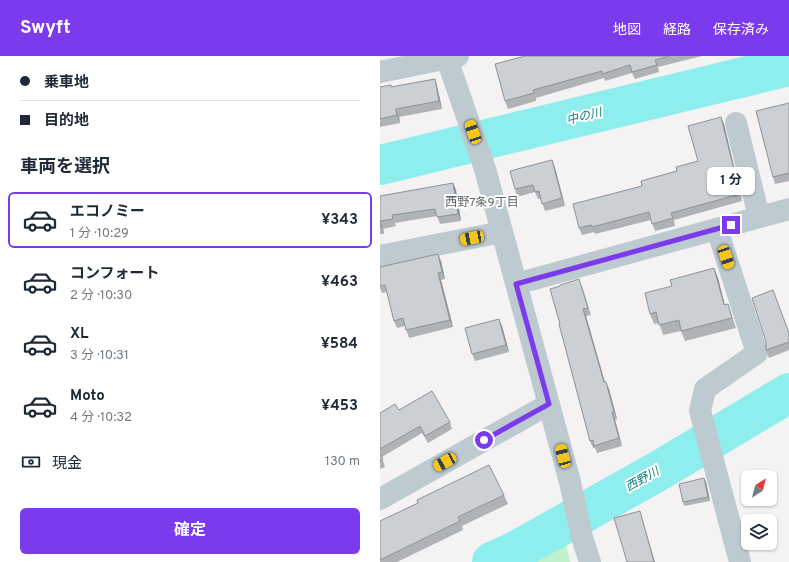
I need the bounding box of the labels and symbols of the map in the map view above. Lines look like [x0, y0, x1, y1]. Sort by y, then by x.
water label: 中の川 [565, 104, 606, 129]
car [463, 119, 483, 145]
callout: 1 分 [707, 167, 755, 195]
district label: 西野7条9丁目 [445, 195, 519, 211]
route end [722, 216, 740, 234]
car [459, 230, 485, 246]
car [717, 244, 735, 270]
route start [475, 431, 493, 449]
car [554, 443, 572, 469]
car [432, 451, 458, 473]
water label: 西野川 [623, 463, 664, 496]
north arrow [741, 470, 777, 506]

